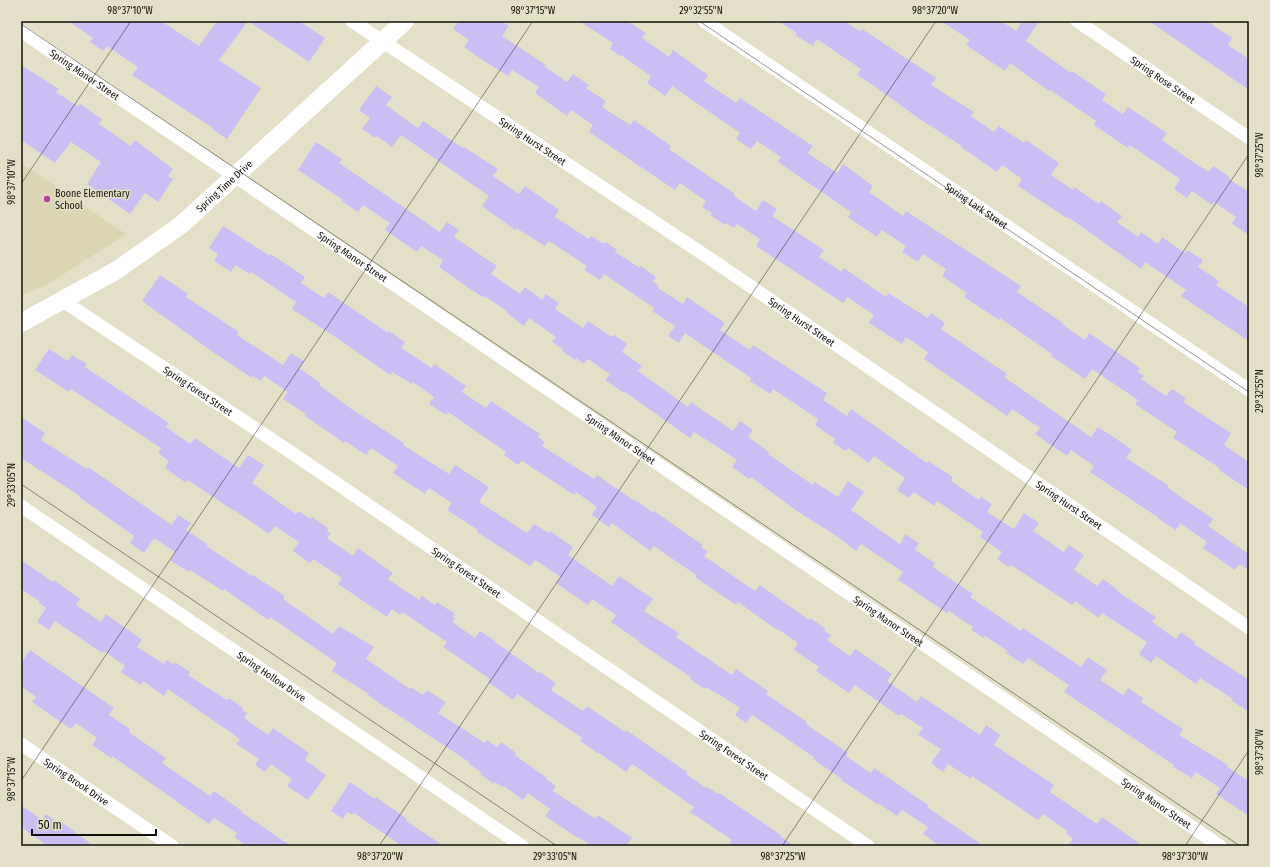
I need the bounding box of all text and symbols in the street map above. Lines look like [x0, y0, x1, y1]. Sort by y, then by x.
text: 98°37'10"W [107, 5, 153, 17]
text: 98°37'15"W [511, 5, 556, 17]
text: 29°32'55"N [679, 5, 723, 17]
text: 98°37'20"W [912, 5, 958, 17]
street label: Spring Manor Street [47, 47, 122, 103]
street label: Spring Rose Street [1128, 54, 1198, 107]
street label: Spring Hurst Street [496, 115, 569, 169]
text: 98°37'25"W [1254, 132, 1266, 178]
street label: Spring Time Drive [194, 158, 255, 215]
text: 98°37'10"W [6, 159, 18, 205]
street label: Spring Lark Street [942, 181, 1010, 232]
place label: Boone Elementary School [55, 188, 130, 212]
marker: Boone Elementary School [42, 194, 52, 204]
street label: Spring Manor Street [315, 229, 390, 286]
street label: Spring Hurst Street [766, 295, 837, 350]
street label: Spring Forest Street [160, 364, 235, 419]
text: 29°32'55"N [1254, 369, 1266, 413]
street label: Spring Manor Street [583, 411, 658, 468]
text: 29°33'05"N [6, 463, 18, 507]
street label: Spring Hurst Street [1033, 479, 1105, 533]
street label: Spring Forest Street [429, 545, 503, 601]
street label: Spring Manor Street [851, 594, 926, 650]
street label: Spring Hollow Drive [234, 649, 308, 705]
street label: Spring Forest Street [697, 728, 771, 784]
text: 98°37'30"W [1254, 728, 1266, 775]
text: 98°37'15"W [6, 756, 18, 801]
street label: Spring Brook Drive [41, 756, 111, 809]
street label: Spring Manor Street [1119, 776, 1194, 832]
scale bar [32, 811, 156, 837]
text: 50 m [38, 818, 62, 832]
text: 98°37'20"W [357, 851, 403, 863]
text: 29°33'05"N [533, 851, 577, 863]
text: 98°37'25"W [760, 851, 806, 863]
text: 98°37'30"W [1162, 851, 1209, 863]

